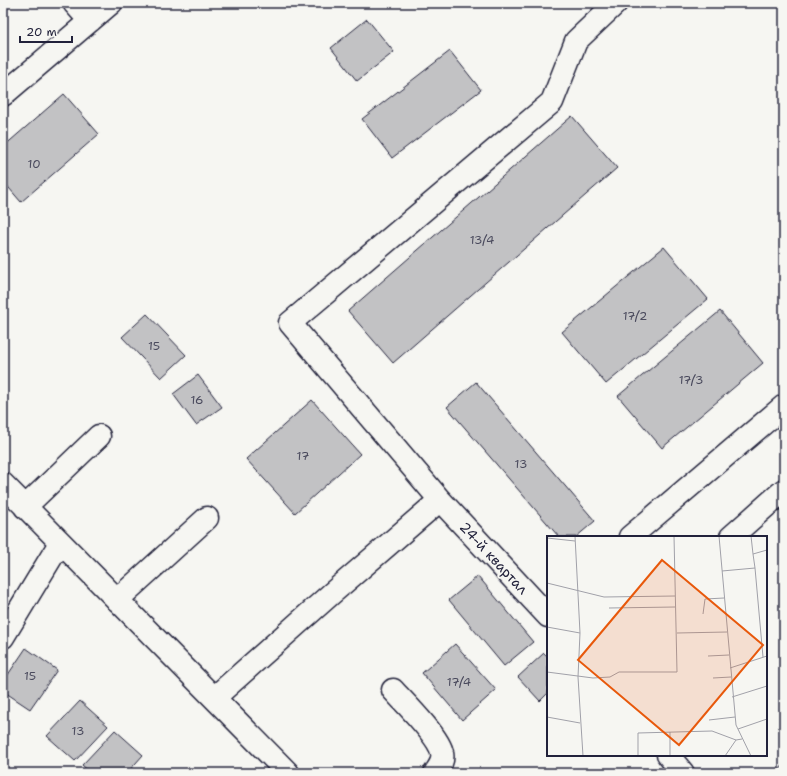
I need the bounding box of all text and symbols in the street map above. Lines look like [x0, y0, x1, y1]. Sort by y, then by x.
scale bar [20, 18, 72, 44]
text: 20 m [26, 24, 57, 40]
house number: 10 [27, 156, 41, 172]
house number: 13/4 [470, 232, 494, 248]
house number: 17/2 [623, 308, 647, 324]
house number: 15 [148, 338, 160, 354]
house number: 17/3 [679, 372, 703, 388]
house number: 16 [190, 392, 204, 408]
house number: 17 [297, 448, 309, 464]
house number: 13 [515, 456, 527, 472]
street label: 24-й квартал [456, 518, 532, 598]
inset map [547, 536, 767, 756]
house number: 15 [24, 668, 36, 684]
house number: 17/4 [447, 674, 471, 690]
house number: 13 [72, 723, 84, 739]

